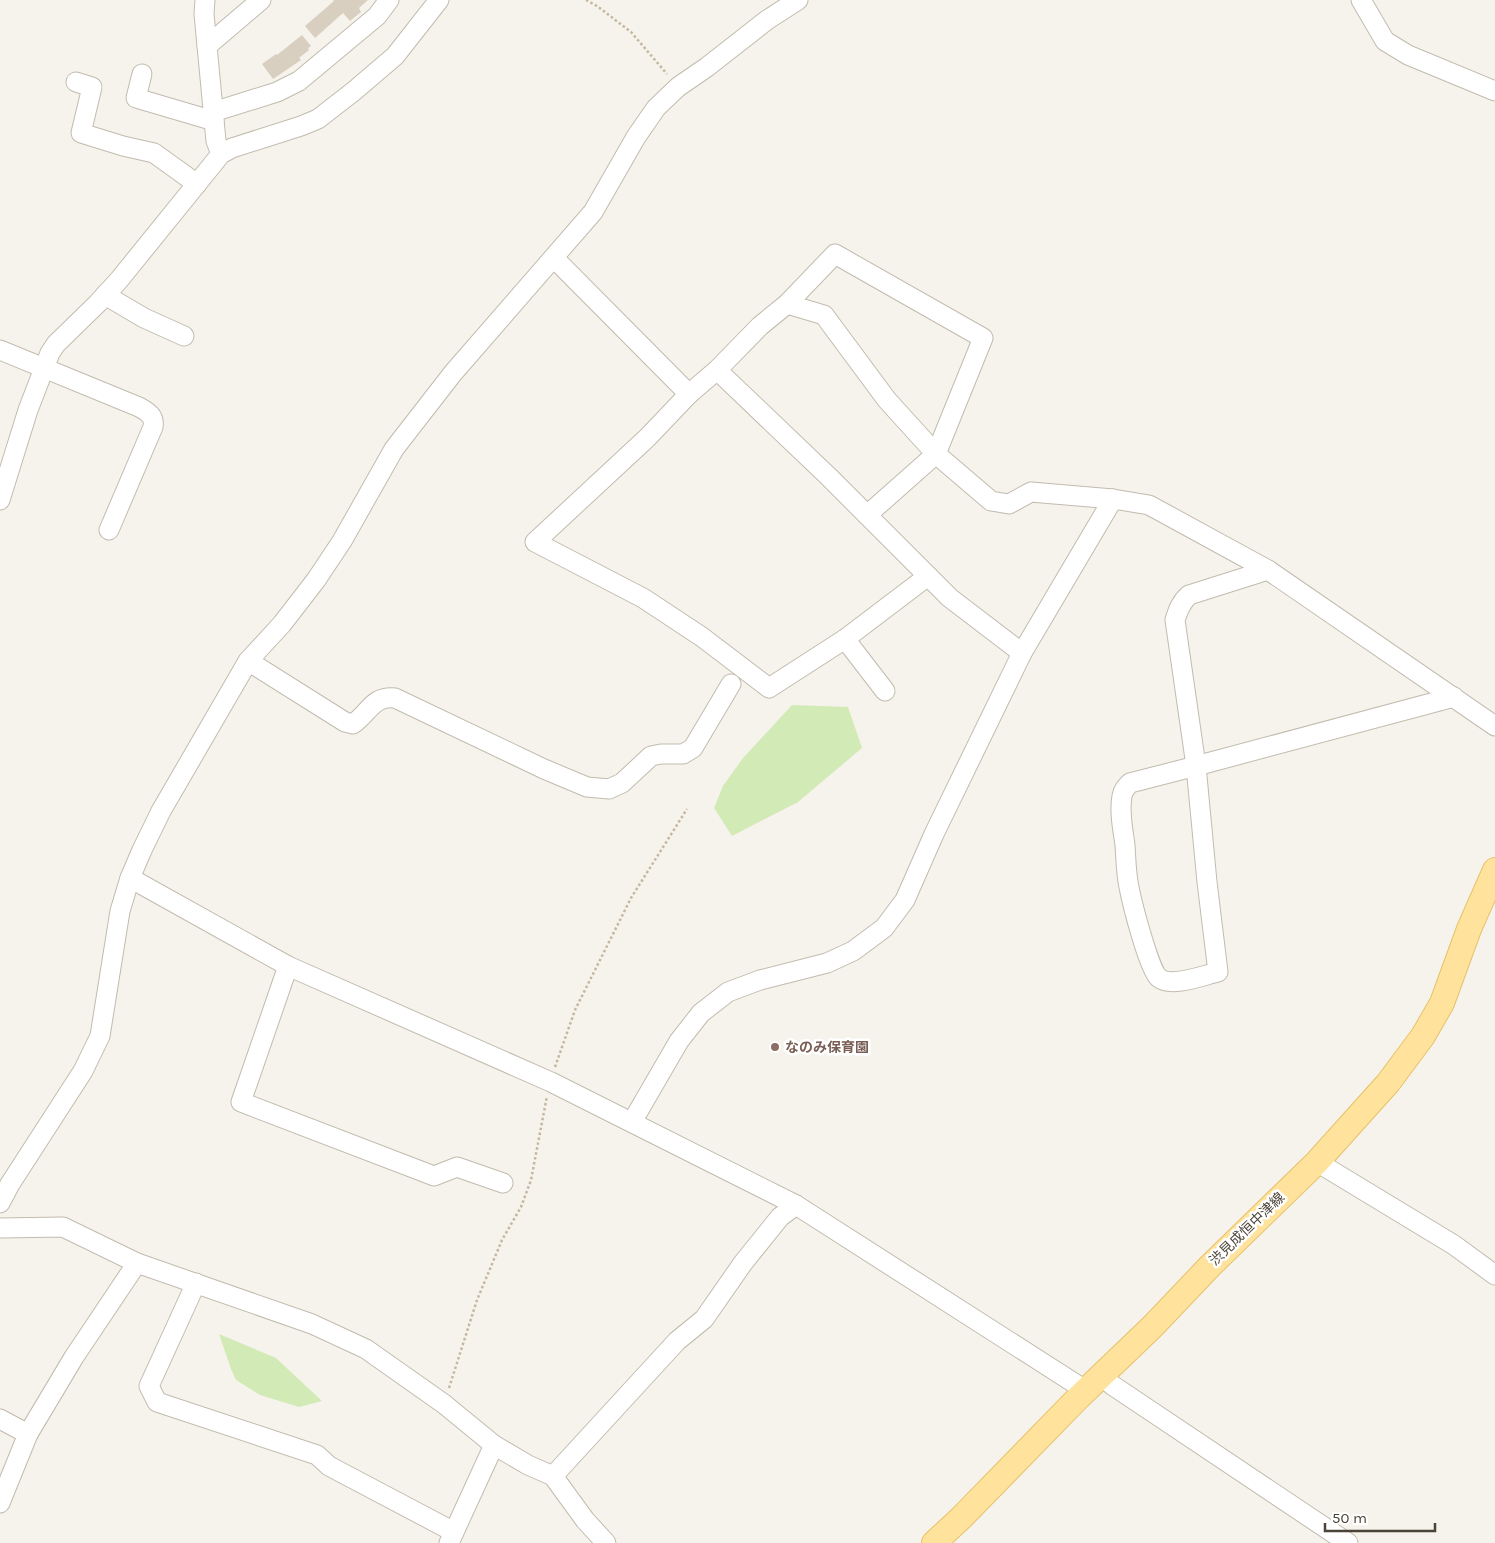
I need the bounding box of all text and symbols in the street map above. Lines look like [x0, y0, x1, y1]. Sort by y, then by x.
place label: なのみ保育園 [785, 1039, 869, 1056]
marker: なのみ保育園 [769, 1041, 781, 1053]
street label: 渋見成恒中津線 [1206, 1189, 1288, 1269]
scale bar [1325, 1500, 1435, 1532]
text: 50 m [1332, 1509, 1367, 1527]

